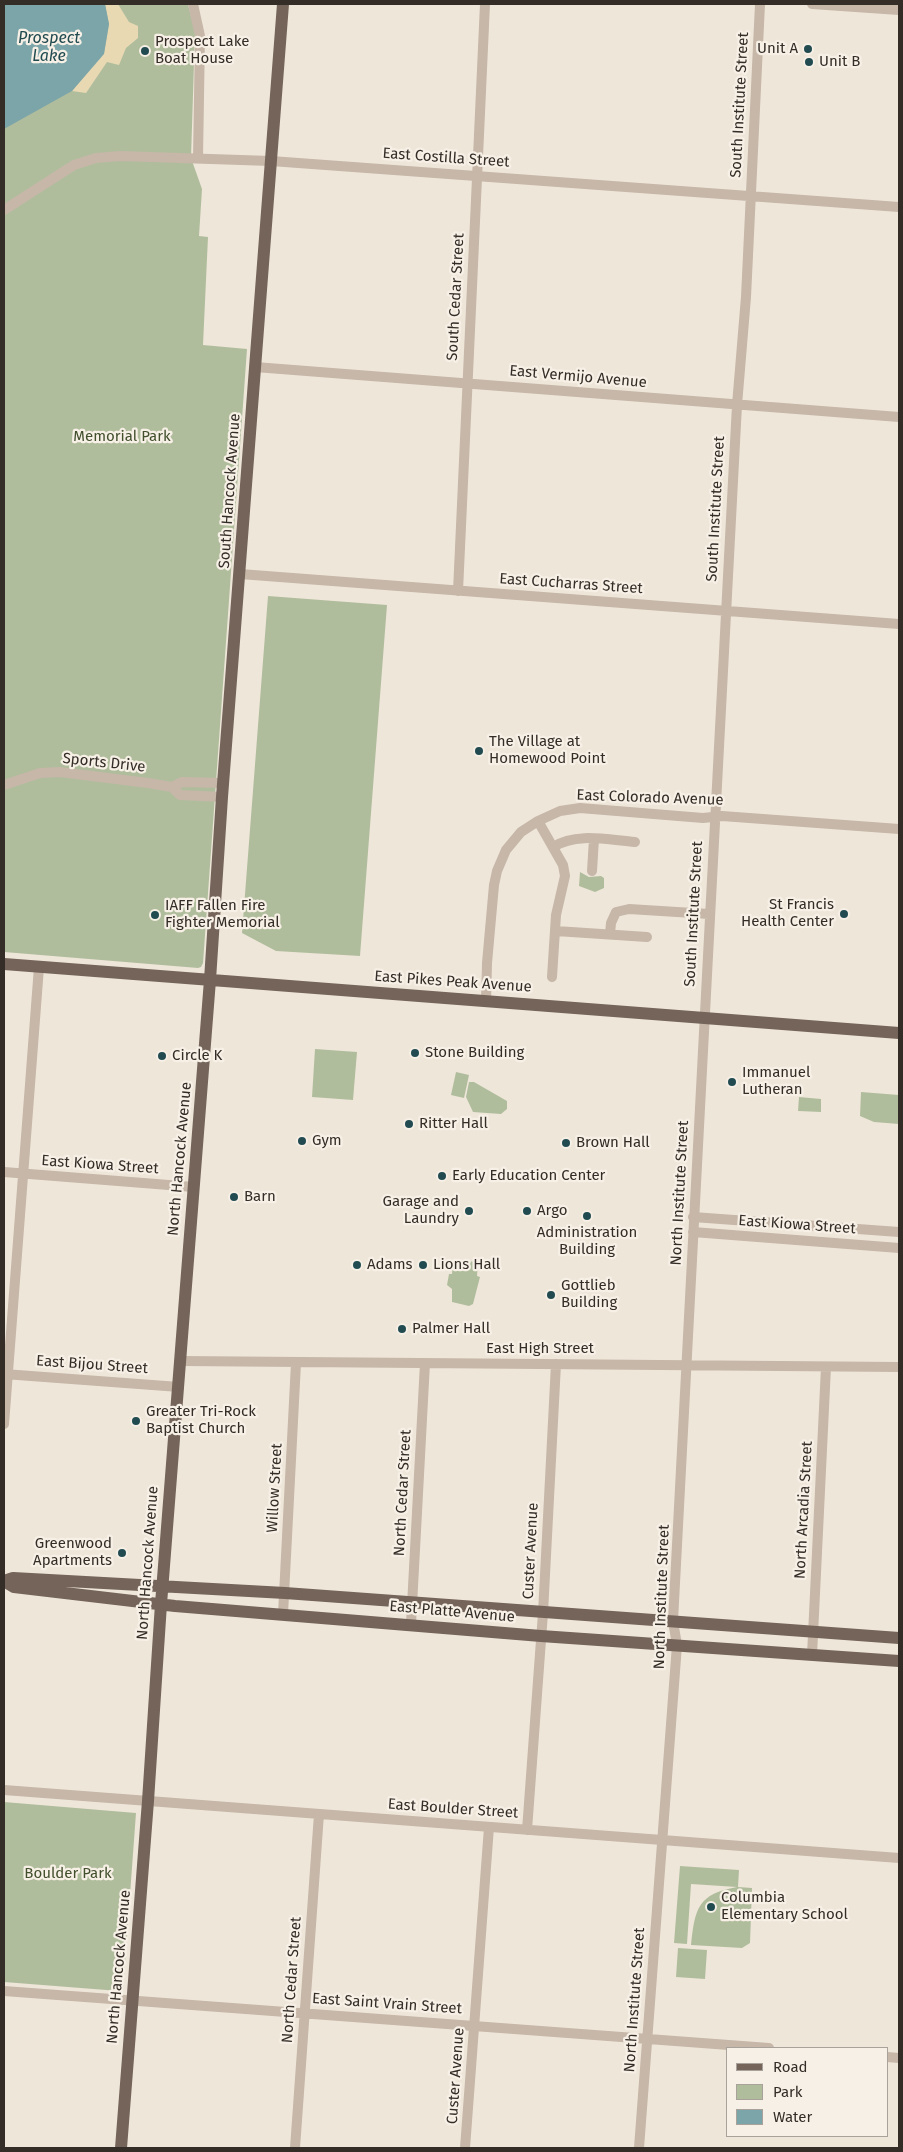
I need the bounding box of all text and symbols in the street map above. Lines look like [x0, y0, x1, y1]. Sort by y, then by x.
water label: Prospect Lake [18, 29, 80, 67]
street label: South Institute Street [727, 32, 753, 178]
place label: Prospect Lake Boat House [155, 33, 249, 68]
place label: Unit A [757, 40, 798, 58]
marker: Unit A [802, 43, 814, 55]
marker: Prospect Lake Boat House [139, 45, 151, 57]
place label: Unit B [819, 53, 860, 71]
marker: Unit B [803, 56, 815, 68]
street label: East Costilla Street [382, 145, 510, 171]
street label: South Cedar Street [444, 233, 468, 361]
street label: East Vermijo Avenue [508, 362, 648, 392]
street label: South Hancock Avenue [216, 413, 244, 569]
park label: Memorial Park [73, 428, 171, 446]
street label: South Institute Street [703, 436, 729, 582]
street label: East Cucharras Street [499, 570, 643, 598]
place label: The Village at Homewood Point [489, 733, 606, 768]
marker: The Village at Homewood Point [473, 745, 485, 757]
street label: Sports Drive [62, 750, 146, 776]
street label: East Colorado Avenue [576, 786, 724, 810]
street label: South Institute Street [681, 841, 707, 987]
place label: St Francis Health Center [741, 896, 834, 931]
place label: IAFF Fallen Fire Fighter Memorial [165, 897, 280, 932]
marker: St Francis Health Center [838, 908, 850, 920]
marker: IAFF Fallen Fire Fighter Memorial [149, 909, 161, 921]
street label: East Pikes Peak Avenue [374, 968, 532, 996]
place label: Stone Building [425, 1044, 524, 1062]
place label: Circle K [172, 1047, 222, 1065]
marker: Stone Building [409, 1047, 421, 1059]
marker: Circle K [156, 1050, 168, 1062]
place label: Immanuel Lutheran [742, 1064, 810, 1099]
marker: Immanuel Lutheran [726, 1076, 738, 1088]
street label: North Hancock Avenue [164, 1081, 196, 1237]
place label: Ritter Hall [419, 1115, 488, 1133]
marker: Ritter Hall [403, 1118, 415, 1130]
street label: North Institute Street [667, 1120, 693, 1266]
place label: Gym [312, 1132, 342, 1150]
place label: Brown Hall [576, 1134, 650, 1152]
marker: Gym [296, 1135, 308, 1147]
marker: Brown Hall [560, 1137, 572, 1149]
street label: East Kiowa Street [41, 1152, 159, 1178]
place label: Early Education Center [452, 1167, 605, 1185]
marker: Early Education Center [436, 1170, 448, 1182]
place label: Barn [244, 1188, 276, 1206]
marker: Barn [228, 1191, 240, 1203]
place label: Garage and Laundry [382, 1193, 459, 1228]
place label: Argo [537, 1202, 567, 1220]
marker: Garage and Laundry [463, 1205, 475, 1217]
marker: Argo [521, 1205, 533, 1217]
marker: Administration Building [581, 1210, 593, 1222]
street label: East Kiowa Street [738, 1212, 856, 1238]
place label: Administration Building [537, 1224, 637, 1259]
place label: Adams [367, 1256, 413, 1274]
place label: Lions Hall [433, 1256, 500, 1274]
marker: Adams [351, 1259, 363, 1271]
marker: Lions Hall [417, 1259, 429, 1271]
place label: Gottlieb Building [561, 1277, 617, 1312]
marker: Gottlieb Building [545, 1289, 557, 1301]
place label: Palmer Hall [412, 1320, 490, 1338]
marker: Palmer Hall [396, 1323, 408, 1335]
street label: East High Street [486, 1340, 594, 1358]
street label: East Bijou Street [36, 1352, 148, 1378]
place label: Greater Tri-Rock Baptist Church [146, 1403, 256, 1438]
marker: Greater Tri-Rock Baptist Church [130, 1415, 142, 1427]
street label: North Cedar Street [391, 1429, 415, 1557]
street label: North Arcadia Street [791, 1441, 817, 1579]
street label: Willow Street [264, 1443, 286, 1533]
street label: North Hancock Avenue [134, 1485, 162, 1641]
street label: Custer Avenue [519, 1502, 543, 1600]
street label: North Institute Street [650, 1524, 674, 1670]
place label: Greenwood Apartments [33, 1535, 112, 1570]
marker: Greenwood Apartments [116, 1547, 128, 1559]
street label: East Platte Avenue [389, 1598, 515, 1626]
street label: East Boulder Street [387, 1795, 519, 1823]
park label: Boulder Park [24, 1865, 112, 1883]
street label: North Hancock Avenue [103, 1889, 135, 2045]
place label: Columbia Elementary School [721, 1889, 848, 1924]
marker: Columbia Elementary School [705, 1901, 717, 1913]
street label: North Cedar Street [279, 1916, 305, 2044]
street label: North Institute Street [621, 1927, 649, 2073]
street label: East Saint Vrain Street [311, 1990, 463, 2018]
street label: Custer Avenue [444, 2027, 468, 2125]
legend [726, 2047, 888, 2137]
text: Road [773, 2058, 808, 2076]
text: Park [773, 2083, 803, 2101]
text: Water [773, 2108, 812, 2126]

